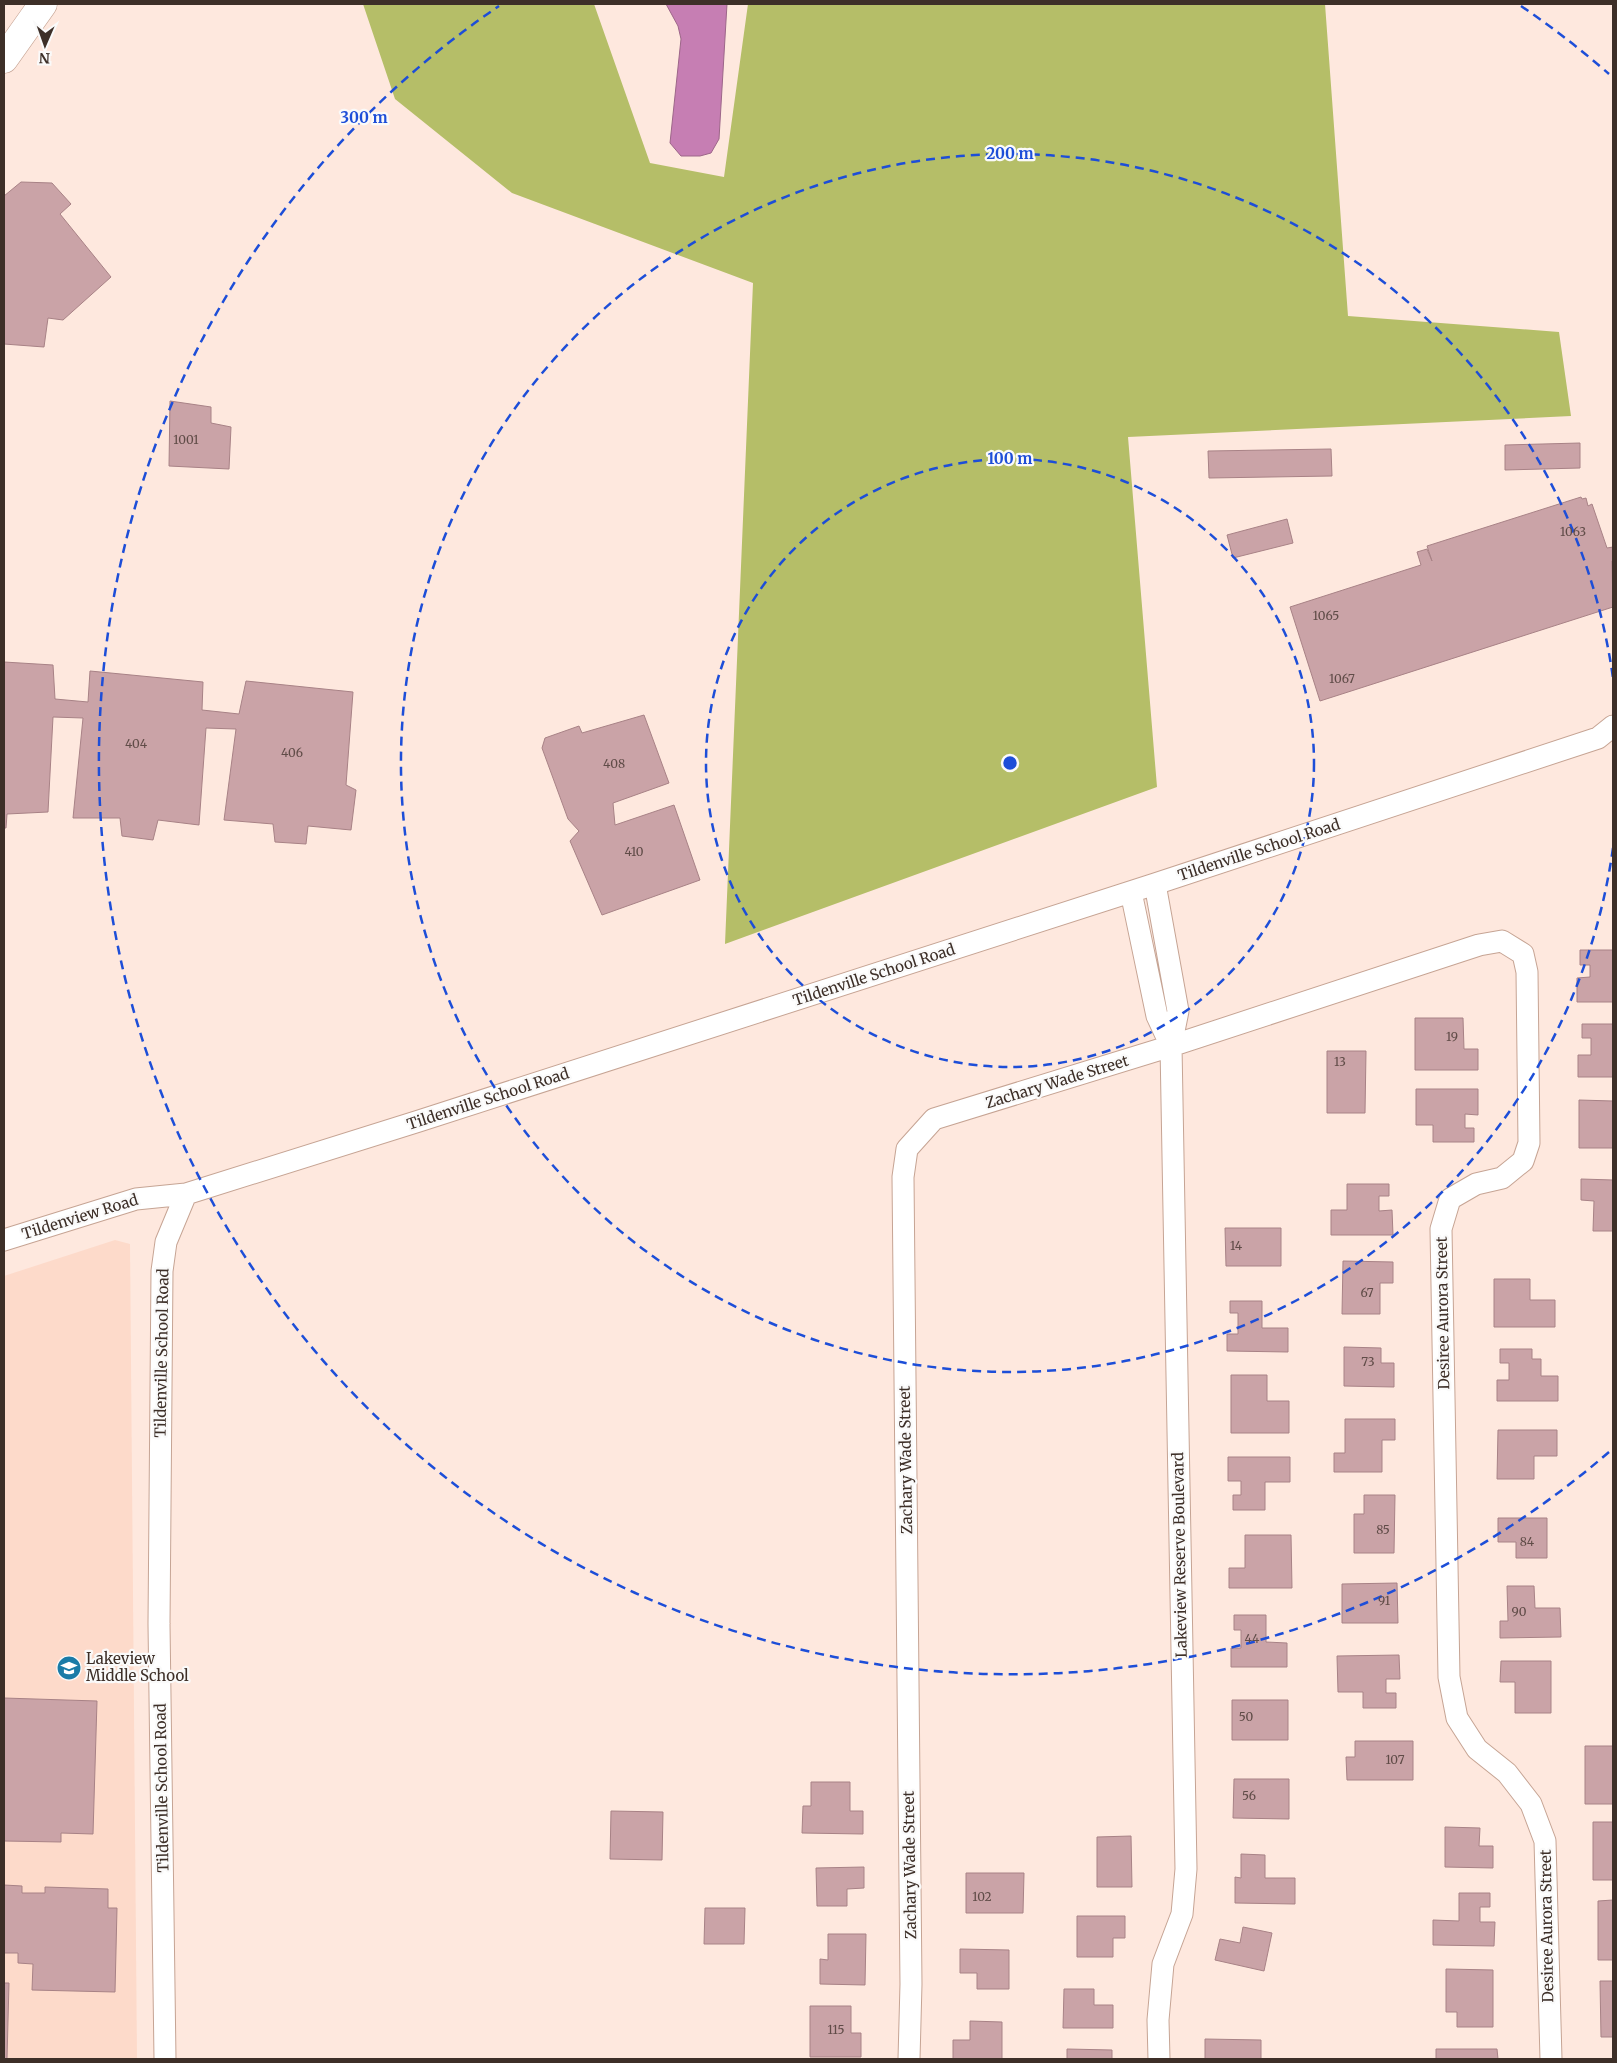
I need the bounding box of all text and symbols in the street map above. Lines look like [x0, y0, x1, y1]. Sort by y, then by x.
north arrow [20, 20, 70, 70]
text: N [39, 49, 50, 67]
text: 300 m [340, 108, 388, 127]
text: 200 m [986, 144, 1034, 163]
house number: 1001 [173, 432, 199, 447]
text: 100 m [988, 449, 1032, 468]
house number: 1063 [1560, 524, 1586, 539]
house number: 1065 [1313, 608, 1339, 623]
house number: 1067 [1329, 671, 1355, 686]
house number: 404 [125, 736, 148, 751]
house number: 406 [281, 745, 303, 760]
centre of rings [1001, 754, 1019, 772]
house number: 408 [603, 756, 625, 771]
street label: Tildenville School Road [1175, 814, 1342, 885]
house number: 410 [624, 844, 644, 859]
street label: Tildenville School Road [790, 939, 957, 1010]
house number: 19 [1446, 1029, 1458, 1044]
street label: Zachary Wade Street [983, 1051, 1131, 1112]
house number: 13 [1334, 1054, 1346, 1069]
street label: Tildenville School Road [404, 1063, 571, 1134]
street label: Tildenview Road [19, 1190, 140, 1243]
street label: Desiree Aurora Street [1432, 1236, 1453, 1390]
house number: 14 [1230, 1238, 1243, 1253]
street label: Tildenville School Road [151, 1268, 172, 1438]
house number: 67 [1360, 1285, 1374, 1300]
house number: 73 [1361, 1354, 1375, 1369]
street label: Zachary Wade Street [895, 1385, 916, 1534]
street label: Lakeview Reserve Boulevard [1168, 1452, 1191, 1658]
house number: 85 [1376, 1522, 1390, 1537]
house number: 84 [1520, 1534, 1535, 1549]
house number: 91 [1378, 1593, 1391, 1608]
house number: 90 [1511, 1604, 1527, 1619]
house number: 44 [1245, 1631, 1260, 1646]
place label: Lakeview Middle School [86, 1649, 189, 1685]
school or university icon: Lakeview Middle School [56, 1655, 82, 1681]
street label: Tildenville School Road [151, 1703, 172, 1873]
house number: 50 [1239, 1709, 1254, 1724]
house number: 107 [1385, 1752, 1405, 1767]
house number: 56 [1242, 1788, 1256, 1803]
street label: Zachary Wade Street [899, 1790, 920, 1939]
street label: Desiree Aurora Street [1536, 1849, 1557, 2003]
house number: 102 [972, 1889, 992, 1904]
house number: 115 [827, 2022, 845, 2037]

